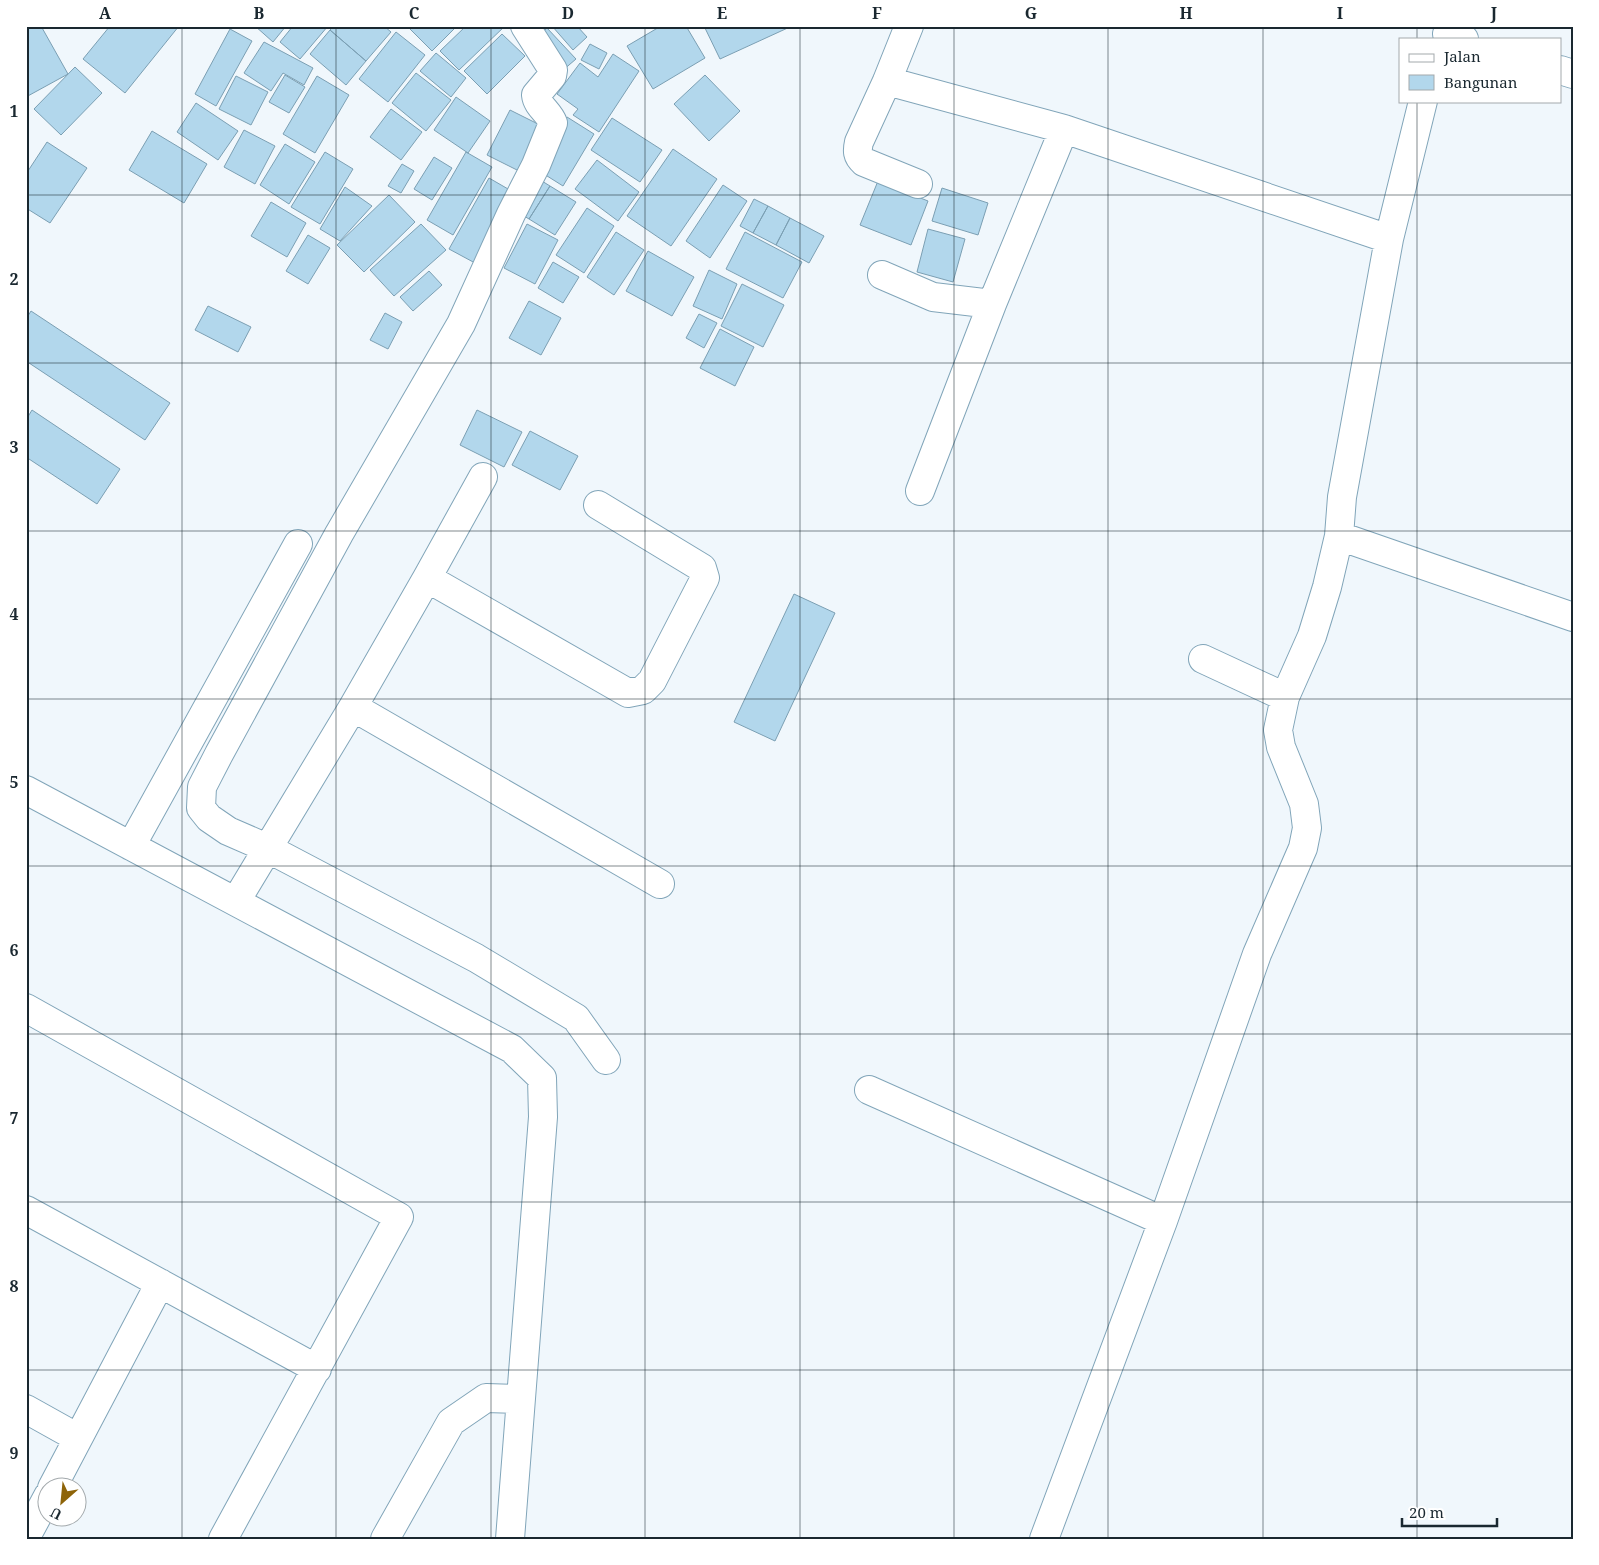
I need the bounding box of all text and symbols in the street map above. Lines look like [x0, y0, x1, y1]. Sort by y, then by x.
text: A [99, 2, 112, 24]
text: B [254, 2, 265, 24]
text: C [409, 2, 420, 24]
text: D [562, 2, 574, 24]
text: E [717, 2, 727, 24]
text: F [872, 2, 882, 24]
text: G [1025, 2, 1037, 24]
text: H [1179, 2, 1193, 24]
text: I [1337, 2, 1343, 24]
text: J [1490, 2, 1498, 24]
legend [1399, 38, 1562, 102]
text: Jalan [1443, 46, 1481, 66]
text: Bangunan [1444, 72, 1518, 92]
text: 1 [9, 100, 19, 122]
text: 2 [9, 268, 19, 290]
text: 3 [9, 436, 19, 458]
text: 4 [9, 603, 19, 625]
text: 5 [9, 771, 19, 793]
text: 6 [9, 939, 19, 961]
text: 7 [9, 1107, 19, 1129]
text: 8 [9, 1275, 19, 1297]
text: 9 [9, 1442, 19, 1464]
north arrow [38, 1478, 88, 1528]
scale bar [1402, 1495, 1496, 1527]
text: 20 m [1409, 1502, 1444, 1522]
text: U [46, 1503, 65, 1525]

